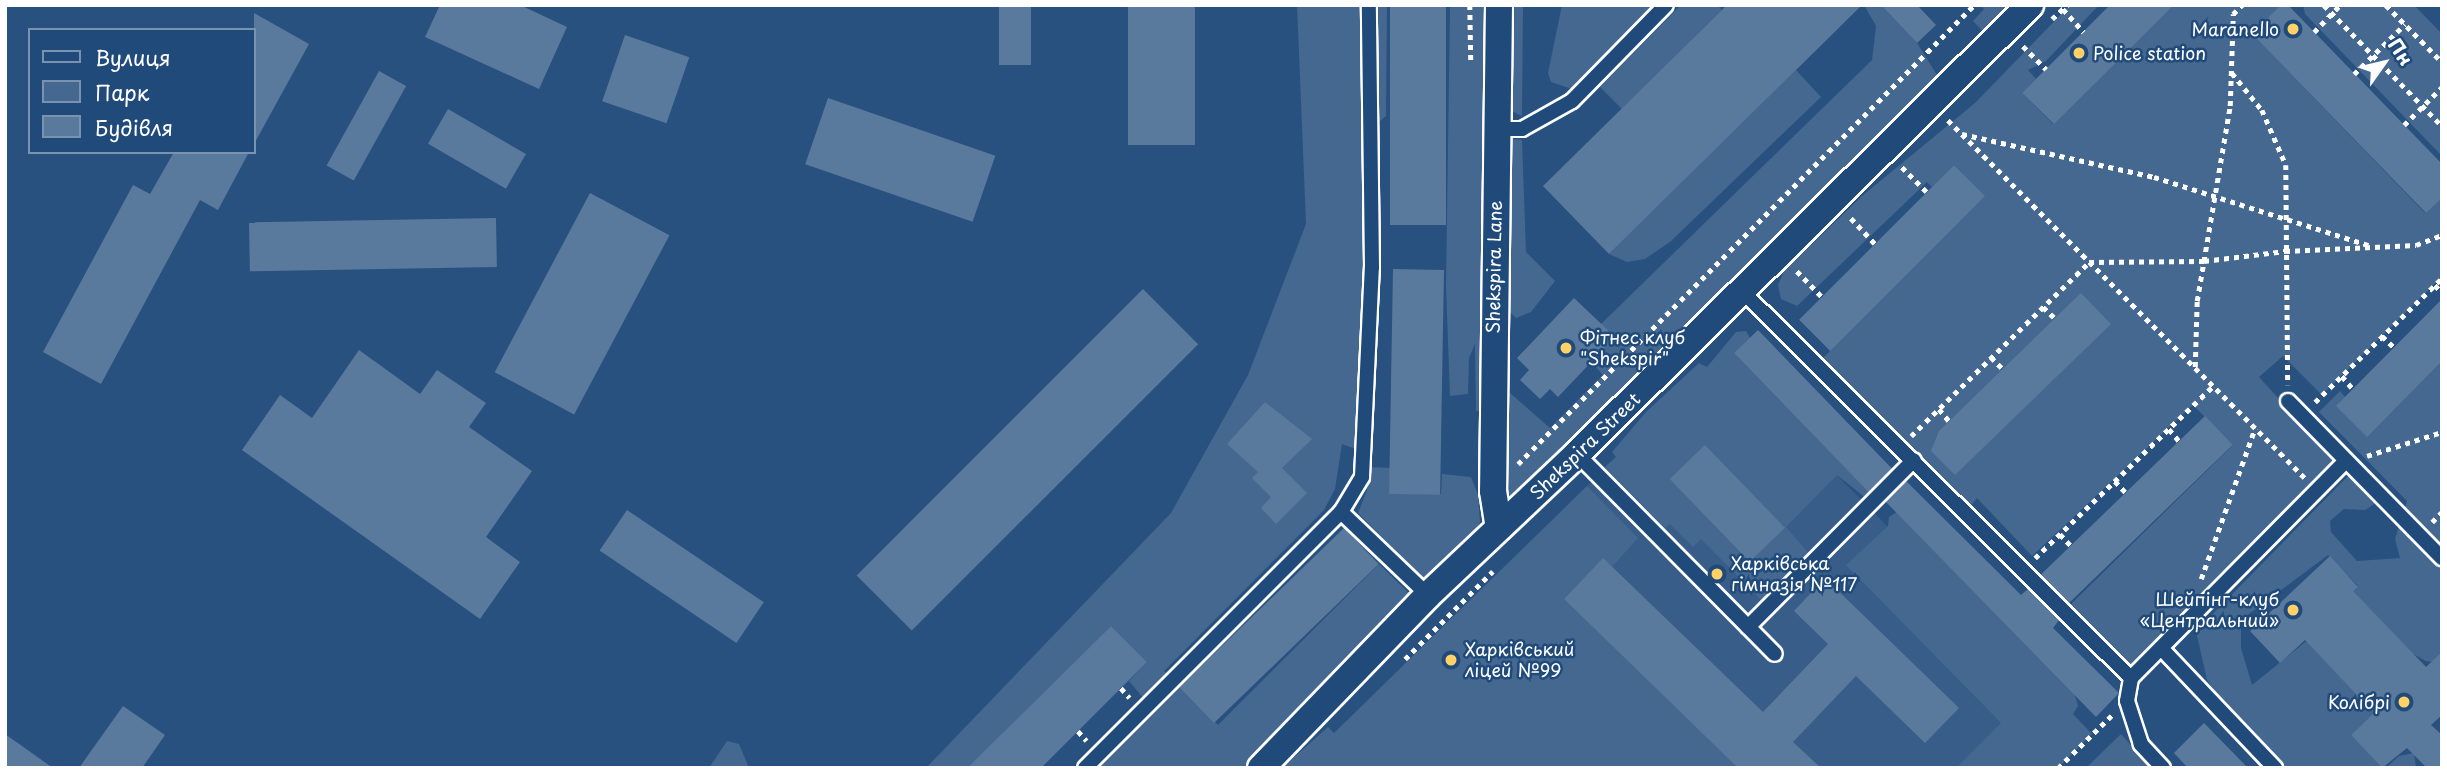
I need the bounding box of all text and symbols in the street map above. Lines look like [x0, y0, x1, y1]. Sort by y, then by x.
place label: Maranello [2191, 18, 2279, 40]
marker: Maranello [2285, 21, 2301, 37]
legend [28, 28, 256, 154]
north arrow [2349, 28, 2419, 98]
text: Пн [2382, 32, 2421, 70]
text: Вулиця [95, 41, 171, 73]
place label: Police station [2093, 42, 2207, 64]
marker: Police station [2071, 45, 2087, 61]
text: Парк [95, 76, 149, 108]
text: Будівля [95, 111, 173, 143]
street label: Shekspira Lane [1482, 200, 1506, 334]
place label: Фітнес клуб "Shekspir" [1580, 327, 1685, 370]
marker: Фітнес клуб "Shekspir" [1558, 340, 1574, 356]
street label: Shekspira Street [1526, 388, 1644, 504]
place label: Харківська гімназія №117 [1731, 553, 1857, 596]
marker: Харківська гімназія №117 [1709, 566, 1725, 582]
place label: Шейпінг-клуб «Центральний» [2140, 589, 2279, 632]
marker: Шейпінг-клуб «Центральний» [2285, 602, 2301, 618]
place label: Харківський ліцей №99 [1465, 639, 1574, 682]
marker: Харківський ліцей №99 [1443, 652, 1459, 668]
place label: Колібрі [2328, 691, 2390, 713]
marker: Колібрі [2396, 694, 2412, 710]

